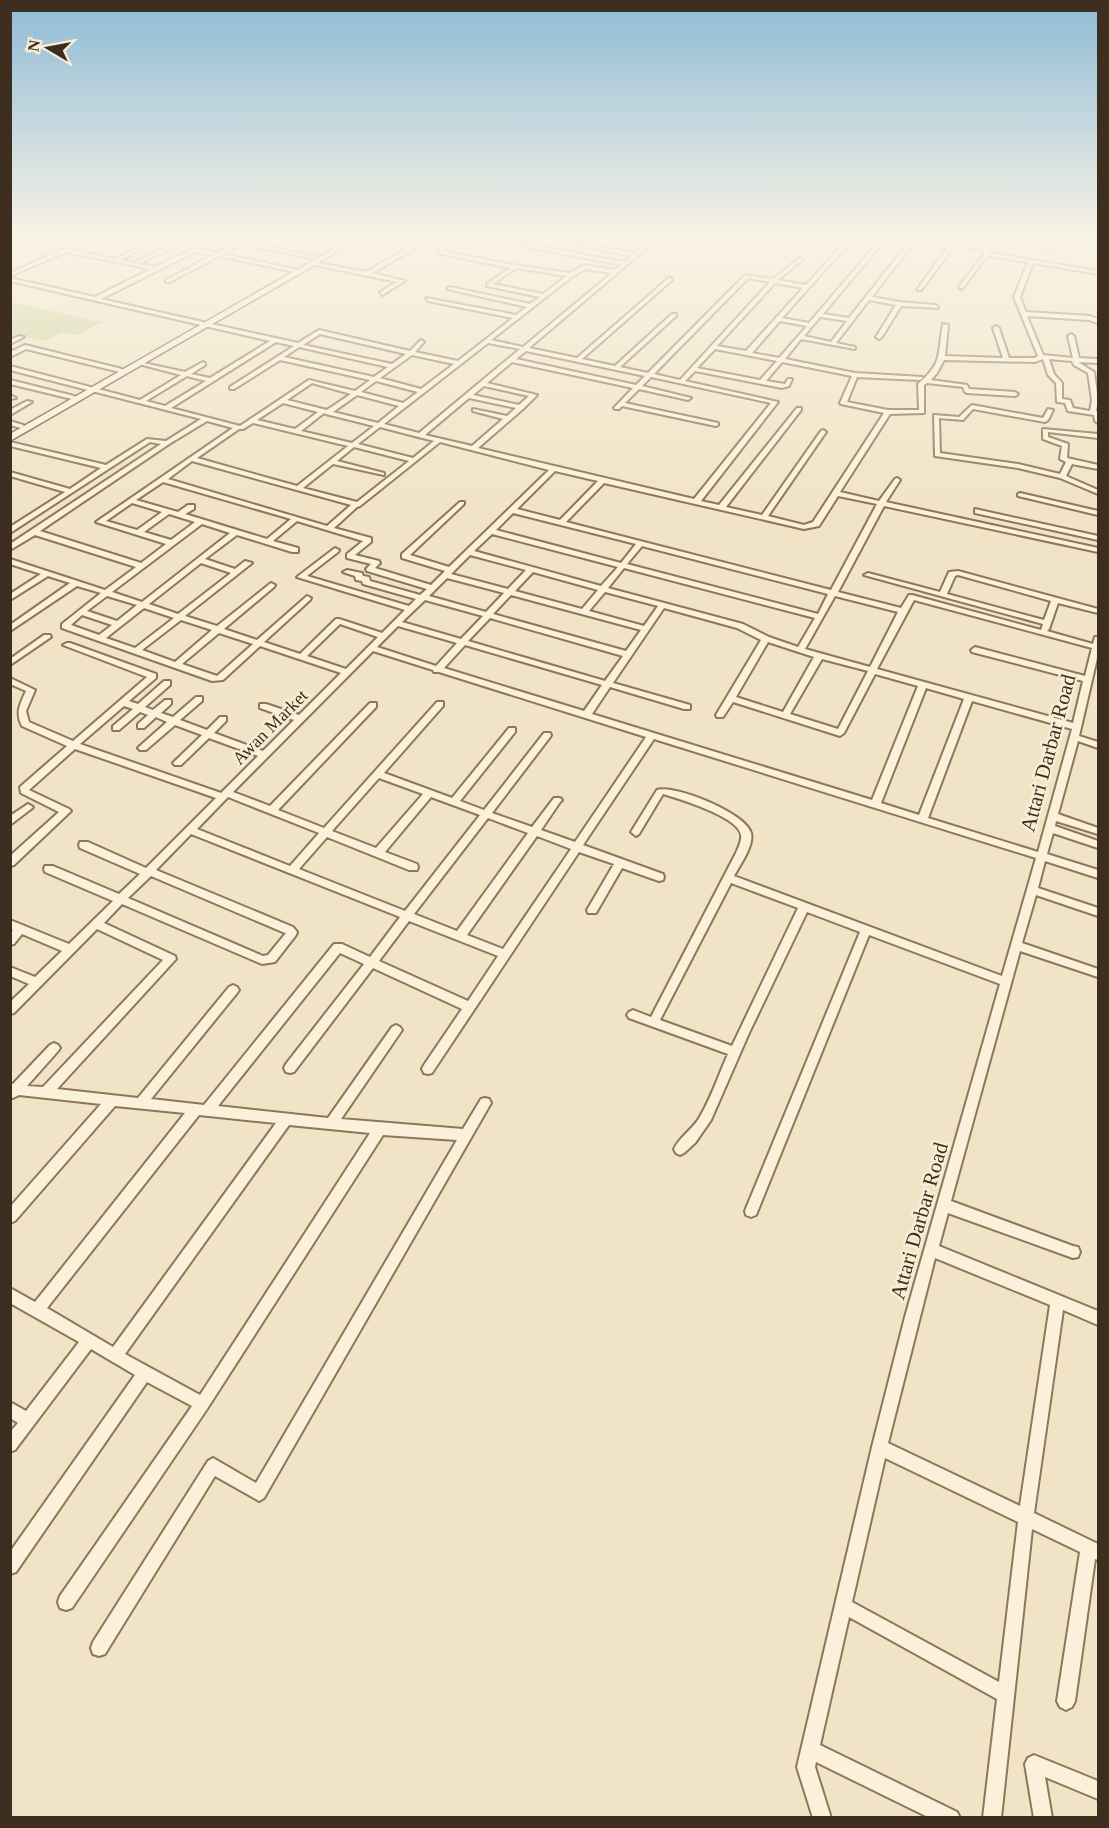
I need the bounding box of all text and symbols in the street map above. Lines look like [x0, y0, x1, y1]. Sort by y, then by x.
north arrow [18, 18, 78, 78]
text: N [24, 38, 43, 53]
street label: Attari Darbar Road [1015, 671, 1081, 834]
street label: Awan Market [228, 685, 312, 769]
street label: Attari Darbar Road [885, 1139, 953, 1302]

